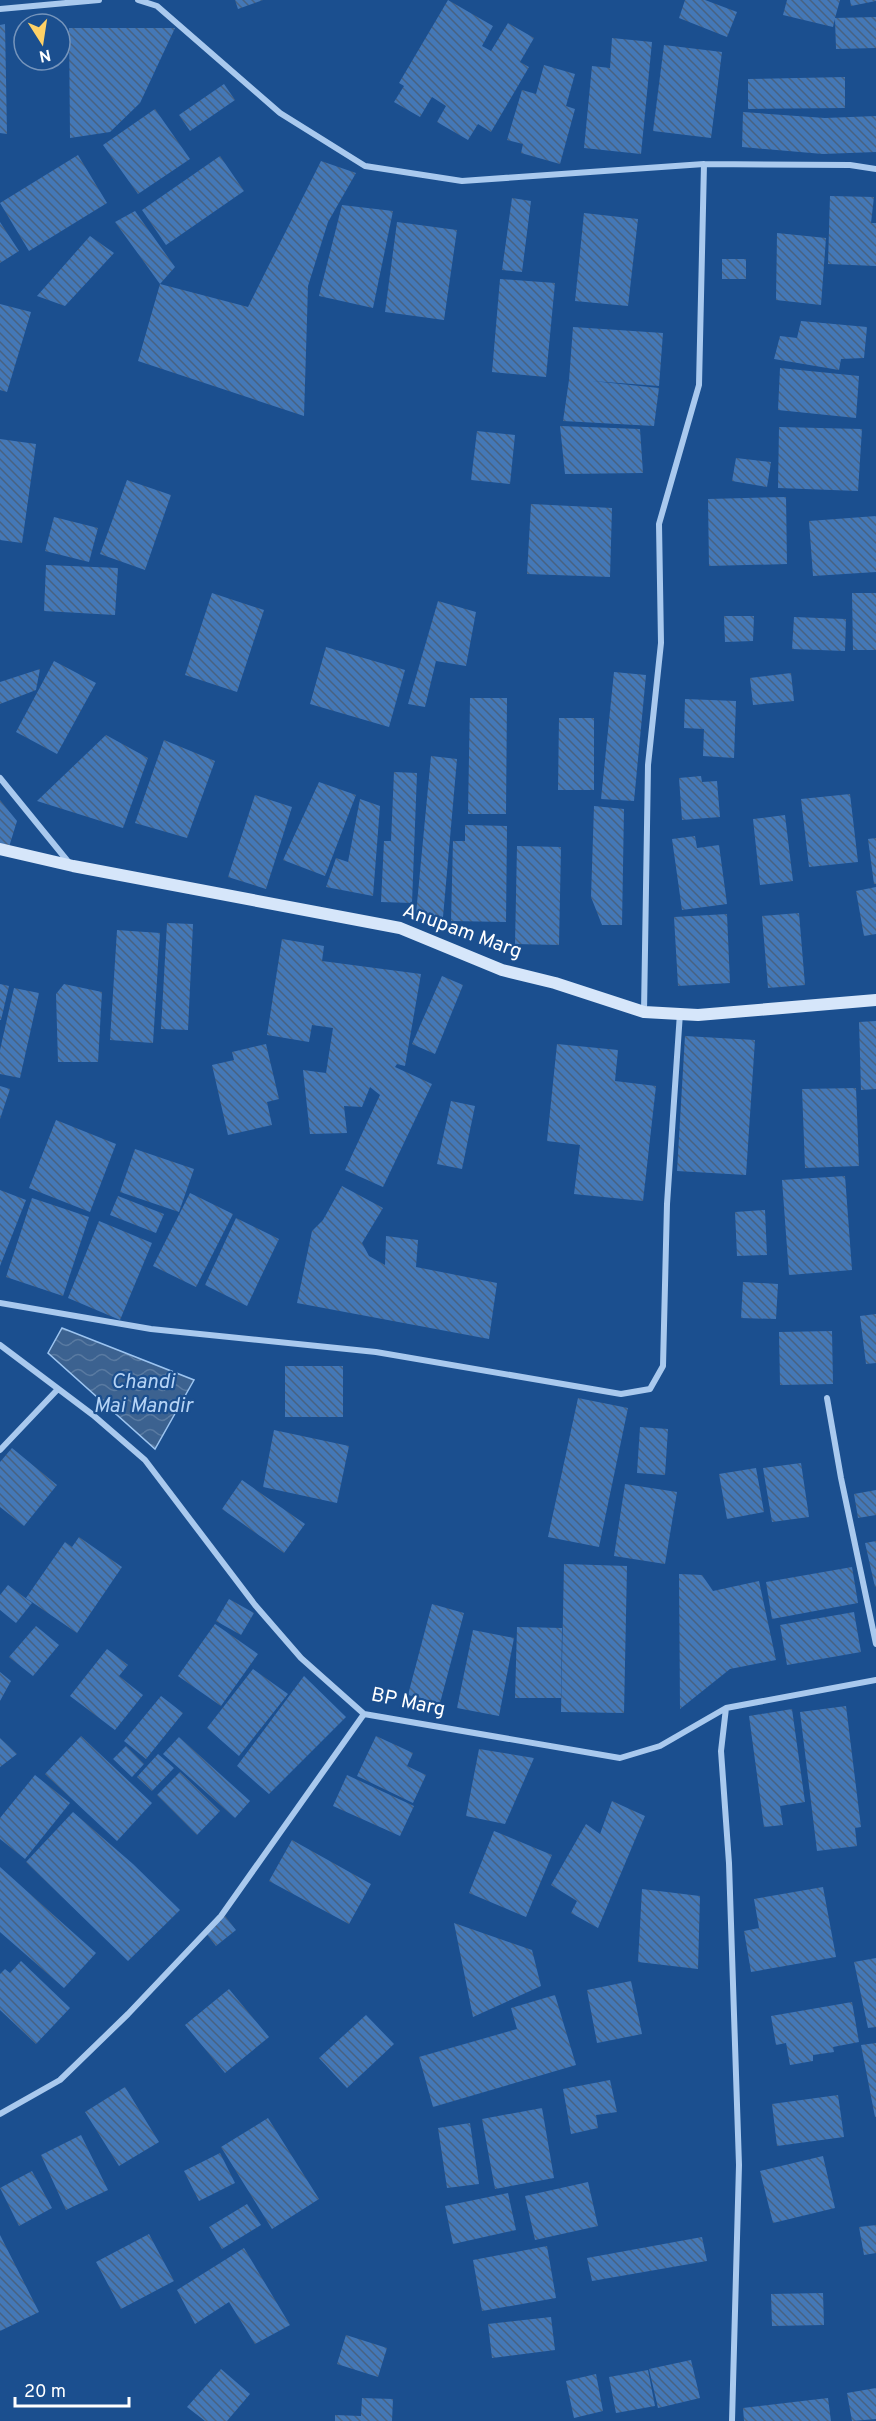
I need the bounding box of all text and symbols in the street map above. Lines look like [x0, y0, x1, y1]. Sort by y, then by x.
north arrow [12, 12, 72, 72]
text: N [37, 44, 52, 66]
street label: Anupam Marg [399, 898, 525, 966]
water label: Chandi Mai Mandir [94, 1369, 194, 1420]
street label: BP Marg [369, 1682, 447, 1724]
scale bar [15, 2370, 129, 2408]
text: 20 m [24, 2381, 66, 2404]

